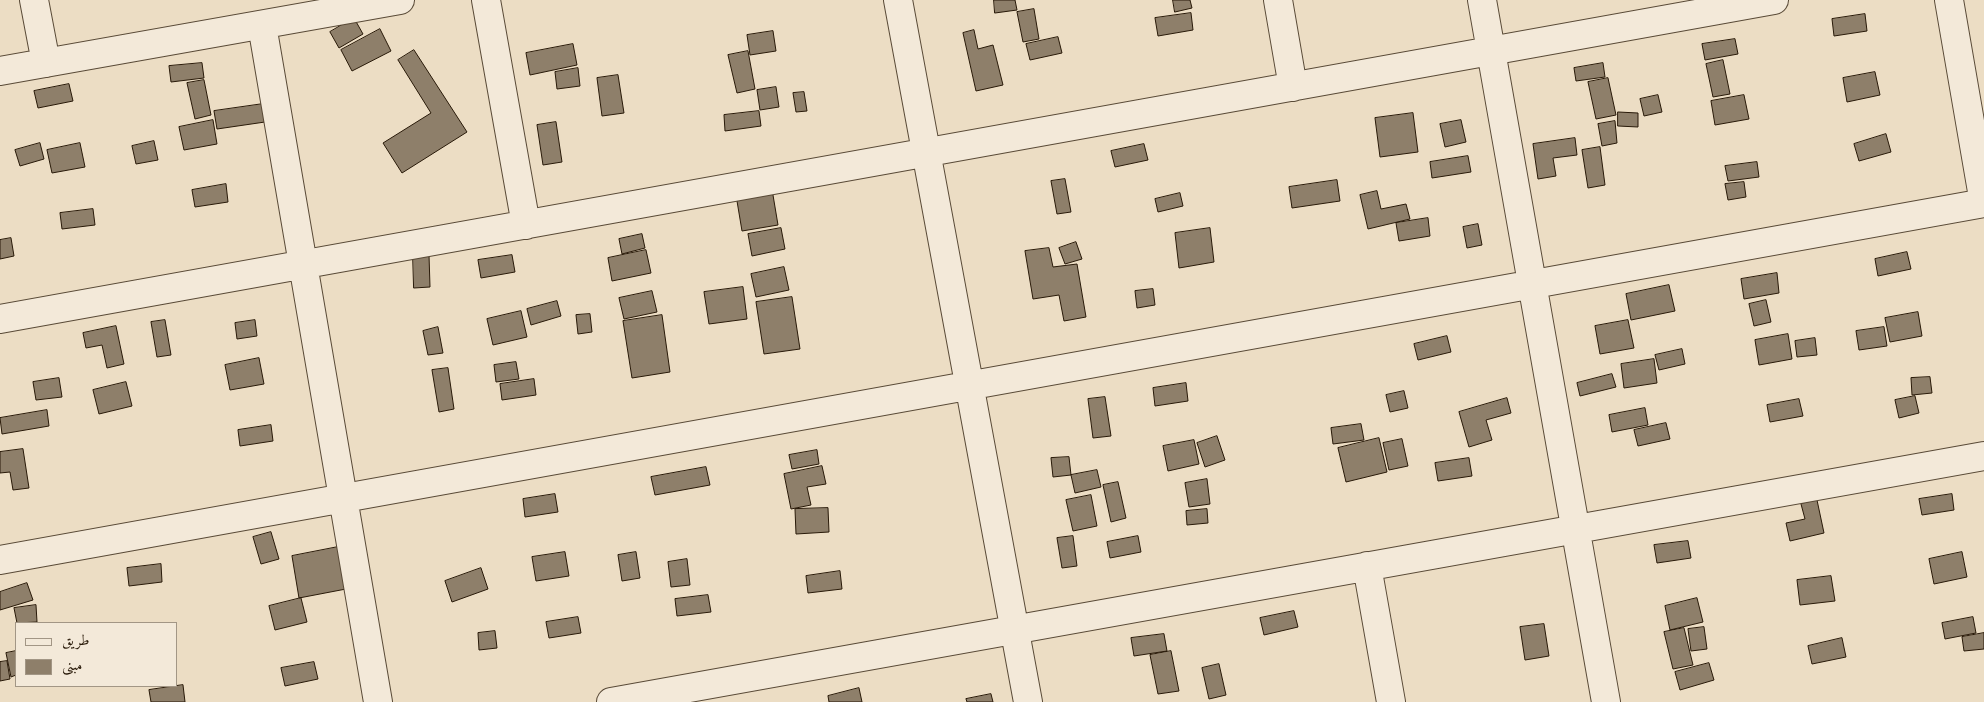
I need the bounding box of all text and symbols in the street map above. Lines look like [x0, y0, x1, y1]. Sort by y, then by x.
legend [15, 622, 178, 687]
text: طريق [62, 630, 89, 649]
text: مبنى [62, 655, 82, 674]

